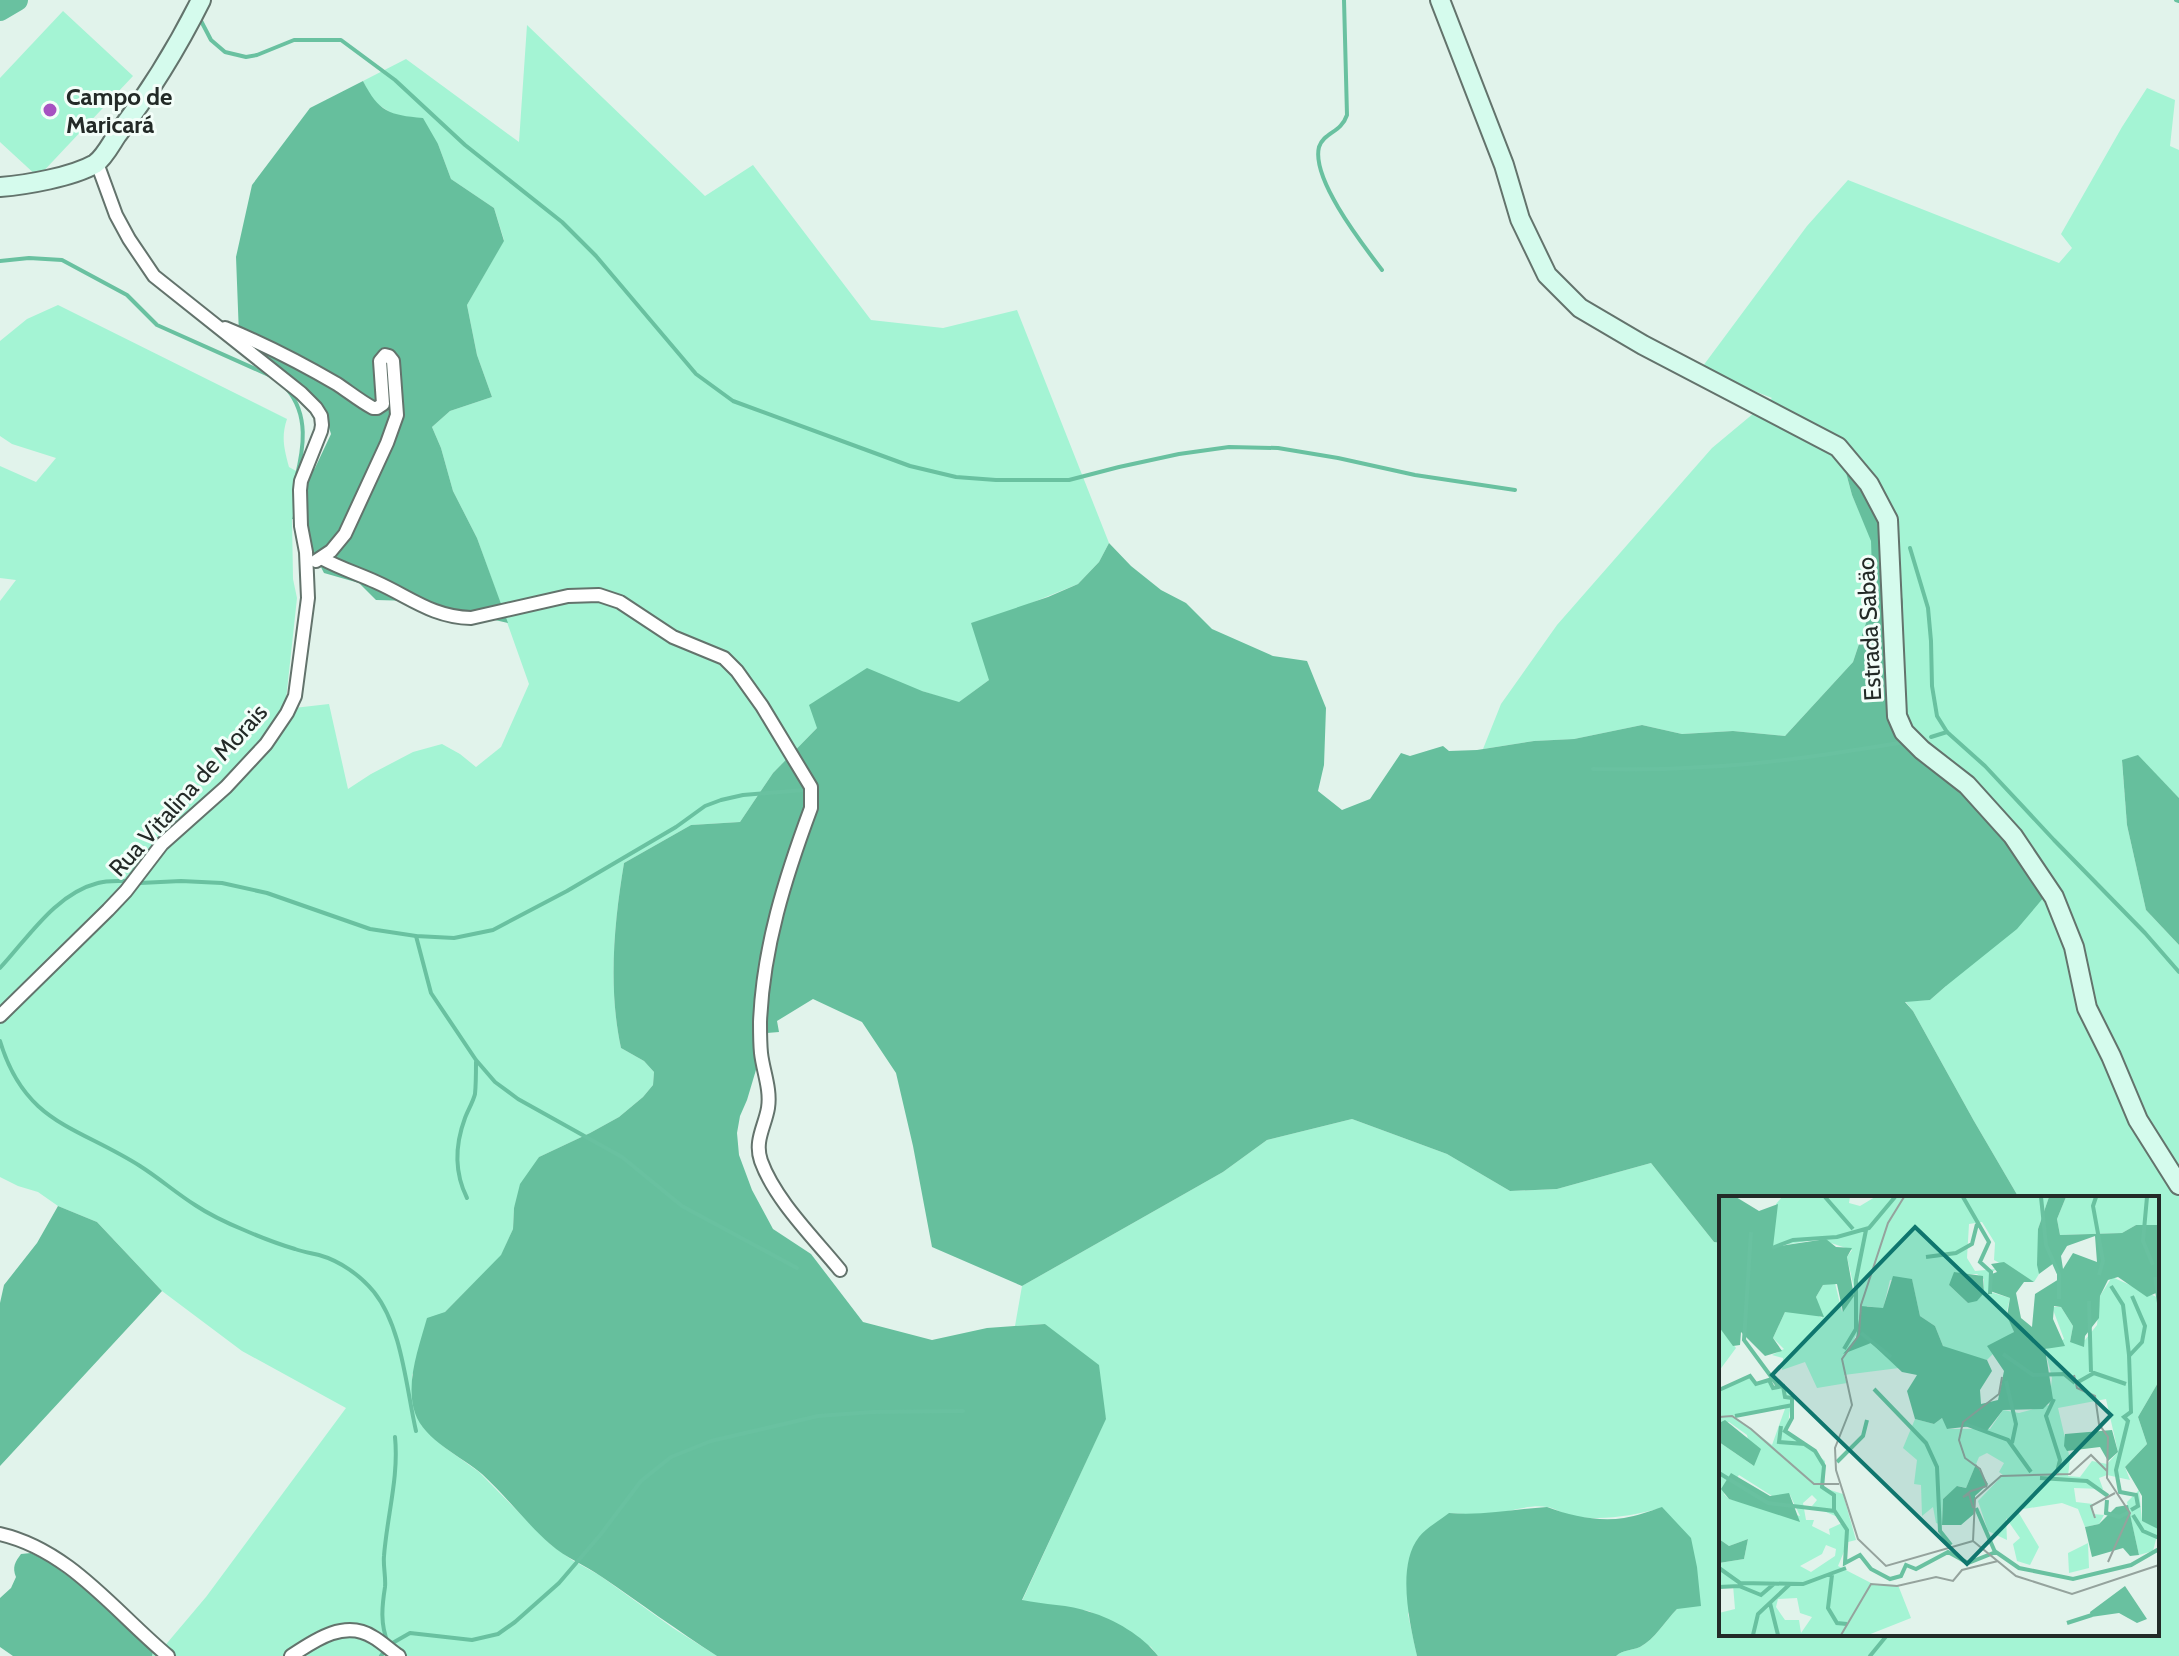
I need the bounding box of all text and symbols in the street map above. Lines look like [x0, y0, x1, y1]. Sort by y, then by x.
place label: Campo de Maricará [66, 82, 172, 139]
marker: Campo de Maricará [41, 101, 59, 119]
street label: Estrada Sabäo [1851, 556, 1887, 702]
street label: Rua Vitalina de Morais [103, 698, 273, 882]
inset map [1719, 1196, 2159, 1636]

